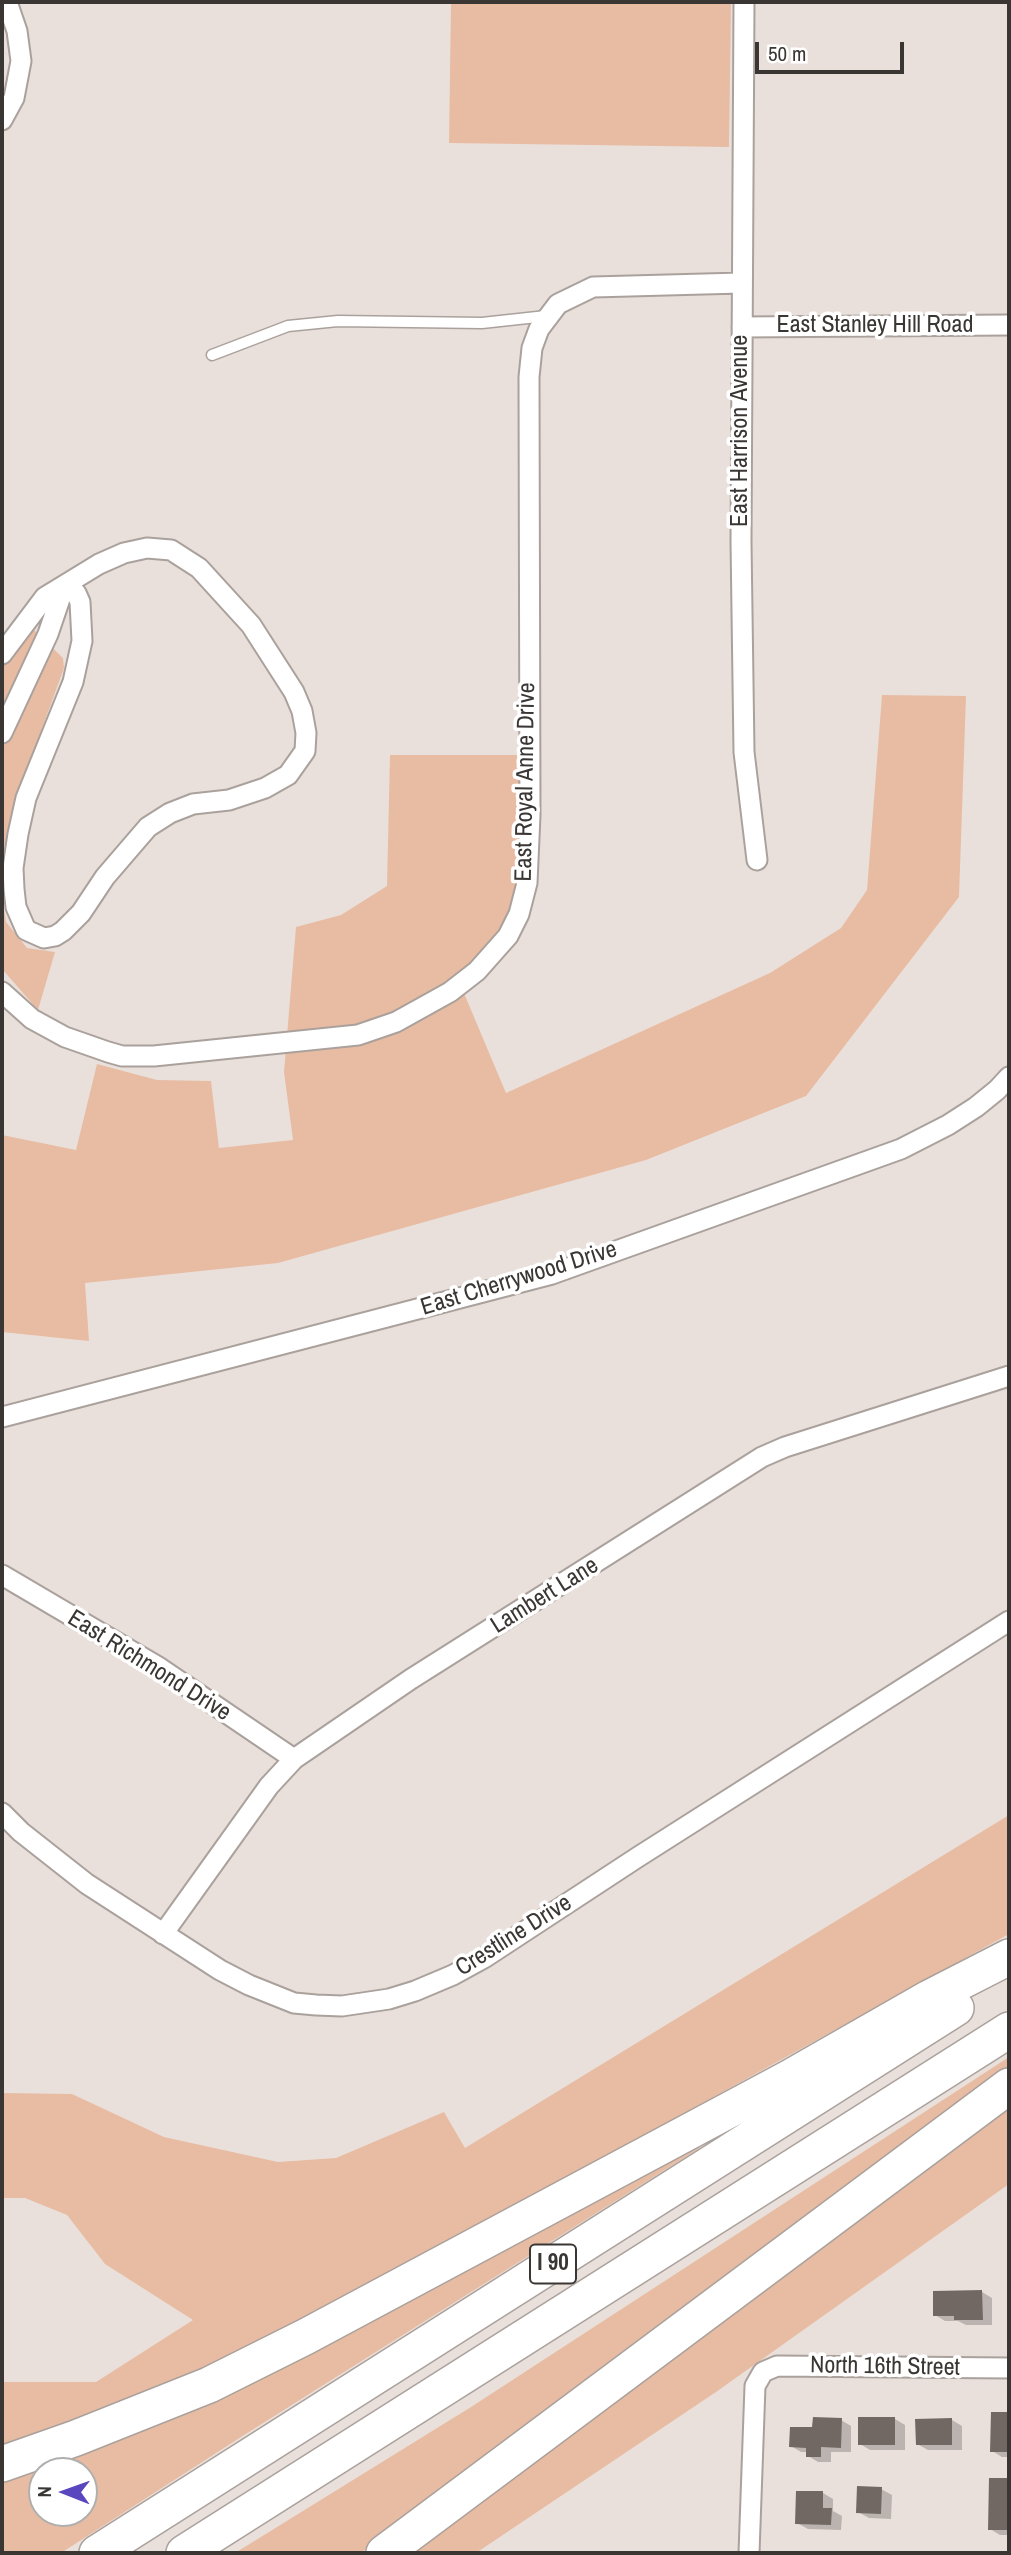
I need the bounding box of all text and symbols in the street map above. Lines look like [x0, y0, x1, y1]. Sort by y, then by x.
scale bar [759, 28, 908, 72]
text: 50 m [768, 39, 806, 68]
street label: East Stanley Hill Road [777, 312, 973, 340]
street label: East Harrison Avenue [727, 335, 755, 527]
street label: East Royal Anne Drive [510, 682, 542, 882]
street label: East Cherrywood Drive [418, 1235, 620, 1323]
street label: Lambert Lane [486, 1552, 604, 1640]
street label: East Richmond Drive [62, 1604, 236, 1728]
street label: Crestline Drive [451, 1889, 577, 1983]
road number: I 90 [530, 2244, 576, 2284]
street label: North 16th Street [810, 2351, 960, 2383]
north arrow [28, 2457, 98, 2527]
text: N [31, 2486, 57, 2498]

